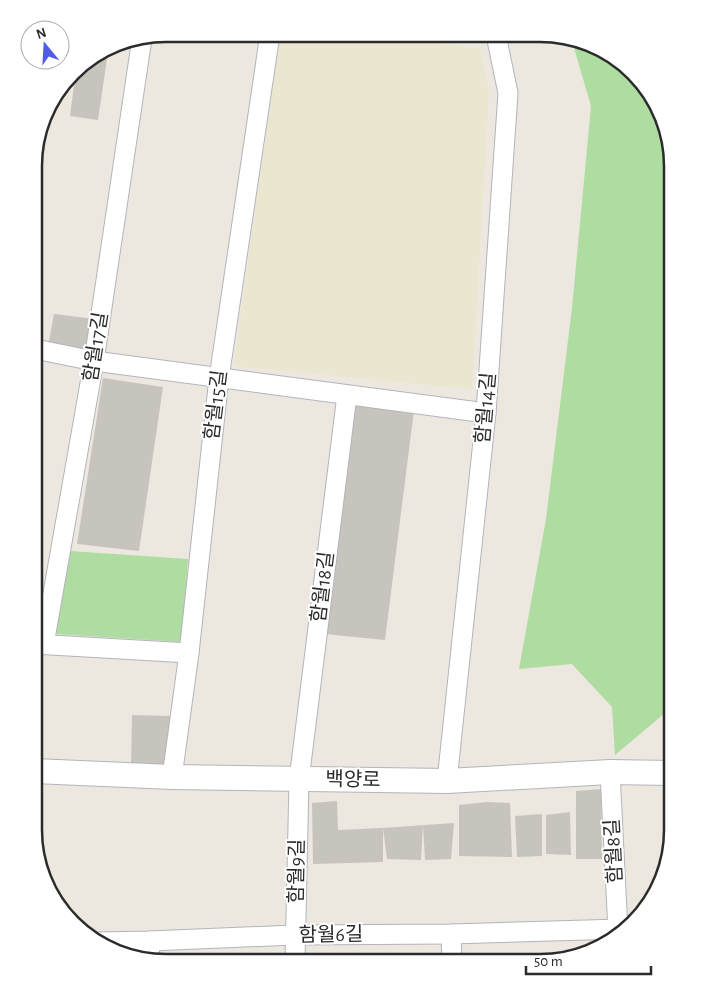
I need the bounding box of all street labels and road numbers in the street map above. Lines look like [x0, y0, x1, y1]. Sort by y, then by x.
street label: 함월17길 [80, 311, 111, 383]
street label: 함월15길 [201, 369, 230, 441]
street label: 함월14길 [472, 371, 499, 445]
street label: 함월18길 [308, 550, 337, 624]
street label: 백양로 [325, 769, 381, 790]
street label: 함월8길 [601, 818, 626, 884]
street label: 함월9길 [285, 839, 308, 903]
street label: 함월6길 [299, 923, 363, 946]

